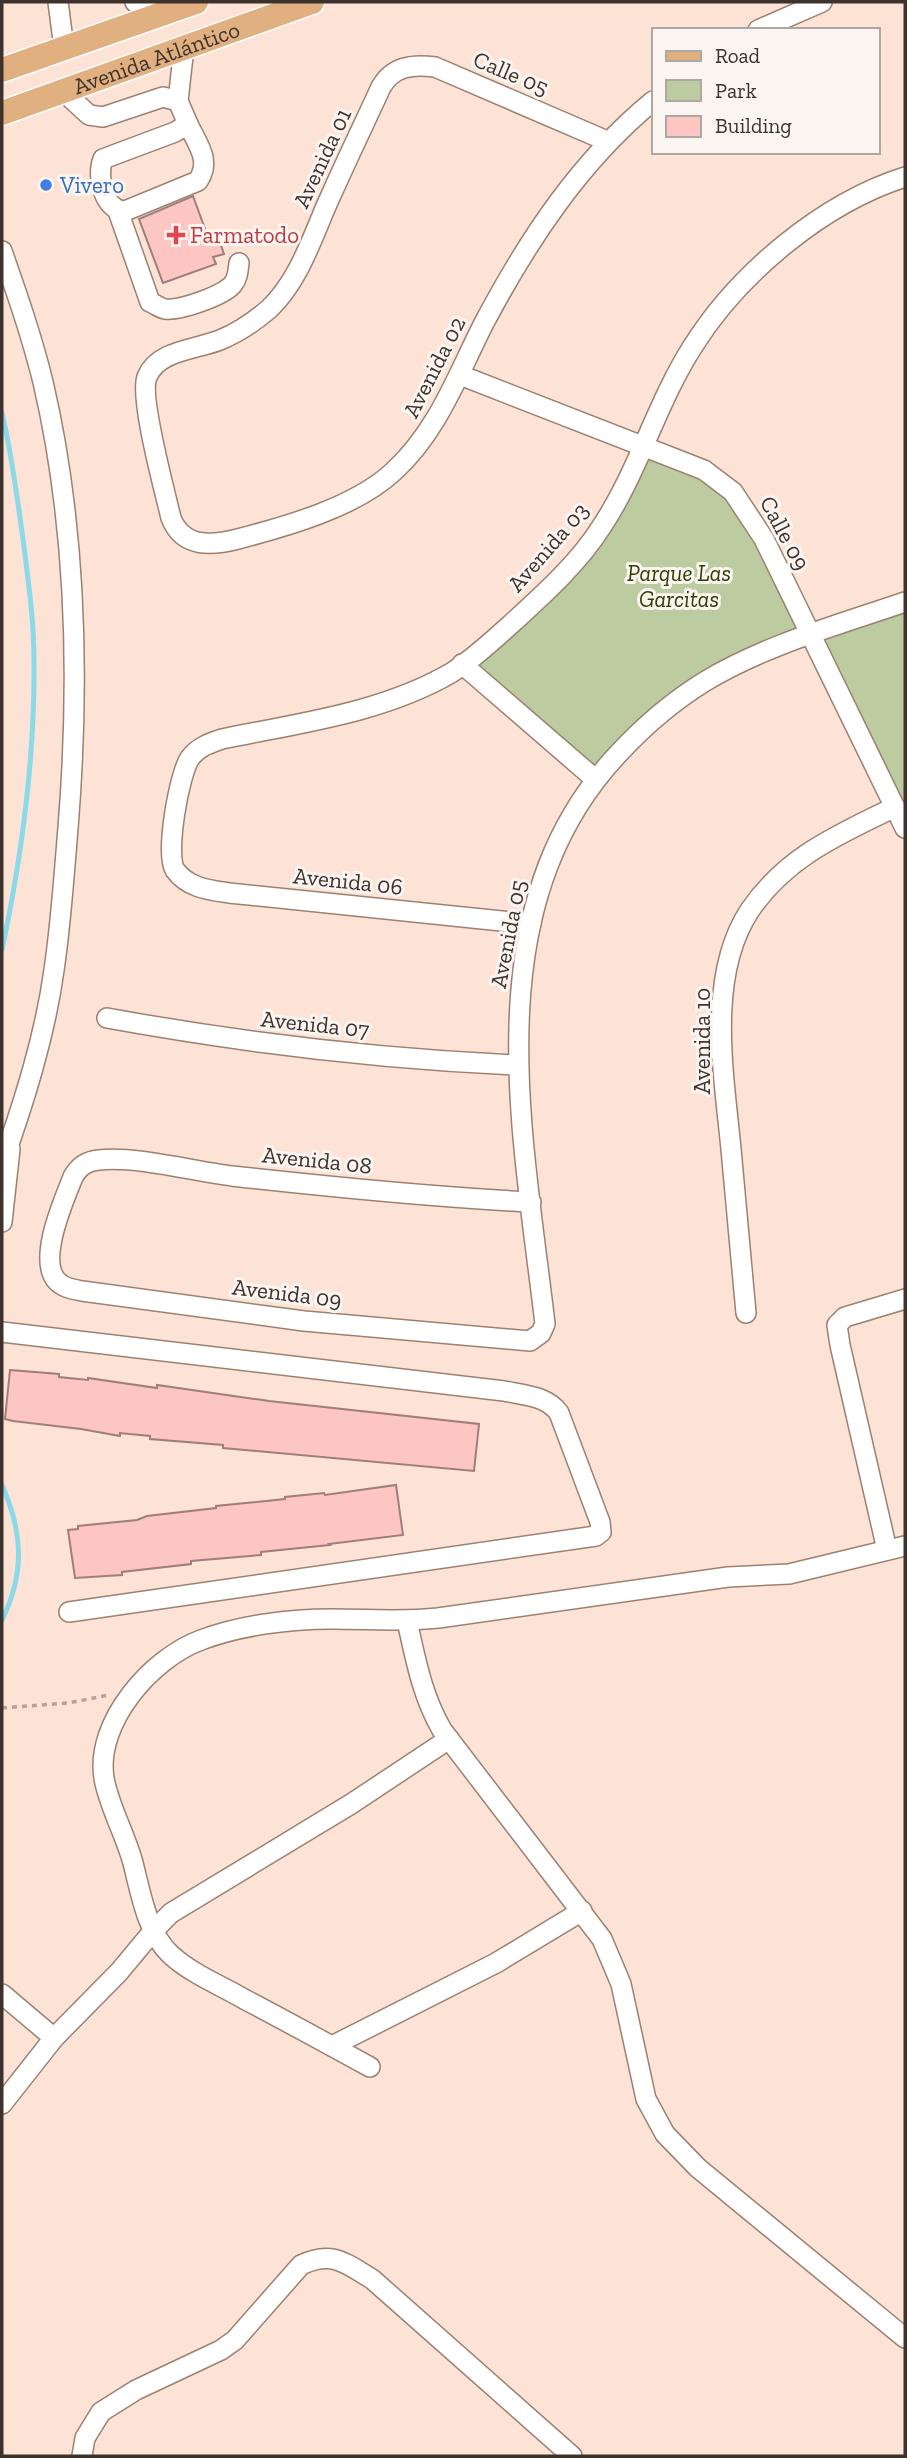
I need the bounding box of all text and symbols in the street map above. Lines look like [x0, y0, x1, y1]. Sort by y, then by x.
street label: Avenida Atlántico [69, 15, 243, 100]
legend [652, 28, 879, 154]
text: Road [715, 43, 761, 68]
street label: Calle 05 [469, 45, 553, 101]
text: Park [715, 78, 757, 103]
street label: Avenida 01 [287, 104, 357, 212]
text: Building [715, 113, 792, 138]
place label: Vivero [59, 171, 124, 199]
marker: Vivero [38, 177, 54, 193]
place label: Farmatodo [190, 221, 299, 249]
marker: Farmatodo [168, 227, 184, 243]
street label: Avenida 02 [397, 312, 471, 422]
street label: Calle 09 [754, 491, 816, 575]
street label: Avenida 03 [502, 497, 594, 597]
park label: Parque Las Garcitas [627, 559, 731, 613]
street label: Avenida 06 [292, 861, 404, 901]
street label: Avenida 05 [484, 878, 532, 990]
street label: Avenida 10 [688, 988, 716, 1094]
street label: Avenida 07 [260, 1004, 371, 1044]
street label: Avenida 08 [261, 1140, 373, 1180]
street label: Avenida 09 [231, 1272, 343, 1314]

